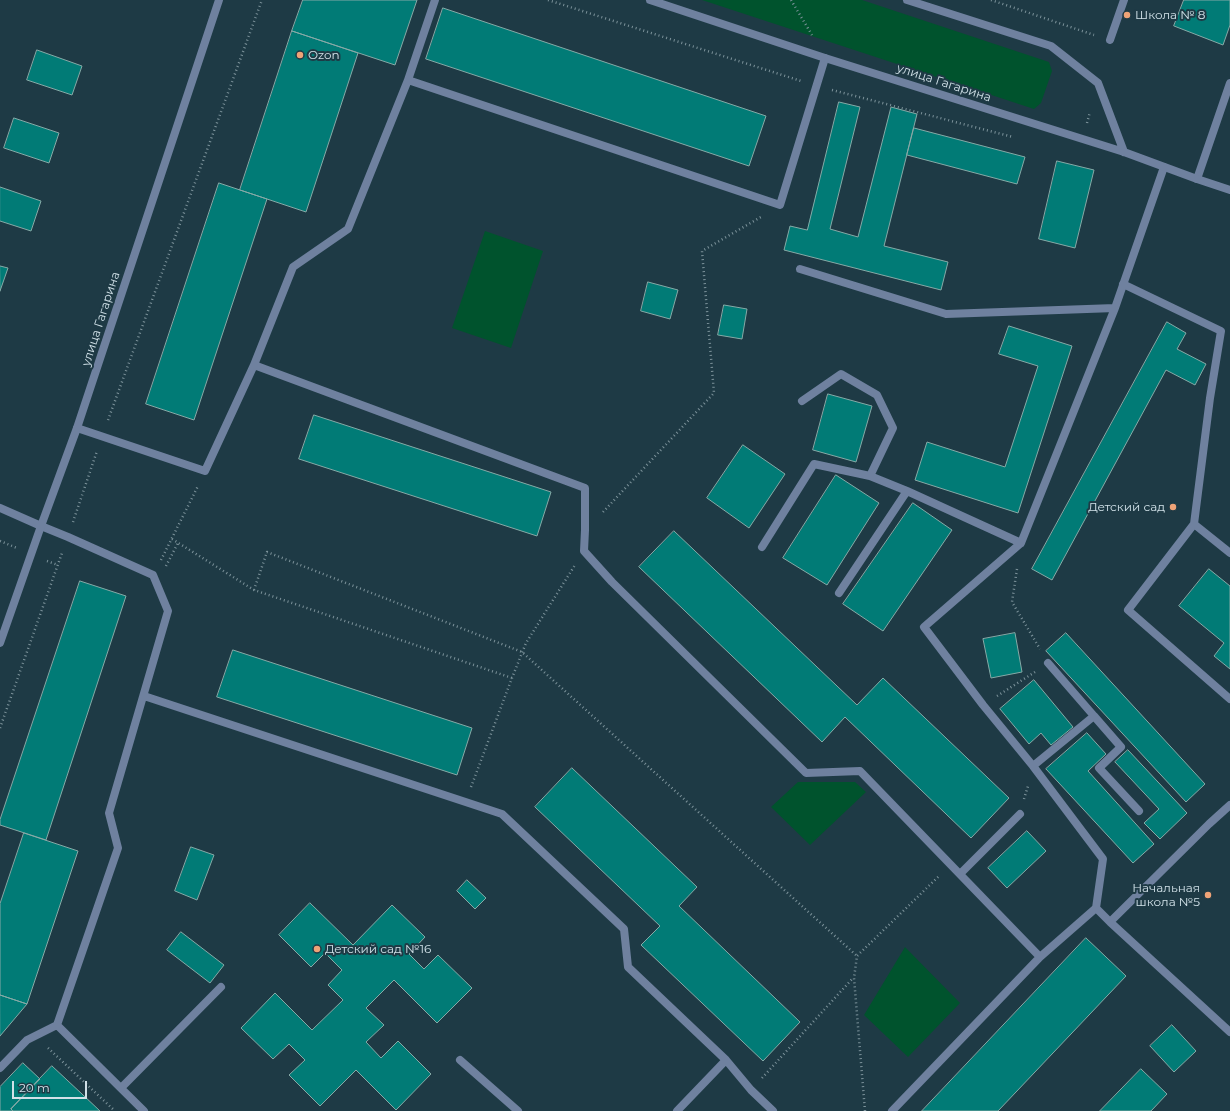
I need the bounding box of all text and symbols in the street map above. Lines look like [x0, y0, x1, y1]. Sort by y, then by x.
place label: Школа № 8 [1135, 8, 1205, 22]
marker: Школа № 8 [1122, 10, 1132, 20]
place label: Ozon [308, 48, 340, 62]
marker: Ozon [295, 50, 305, 60]
street label: улица Гагарина [895, 61, 993, 105]
street label: улица Гагарина [79, 270, 123, 368]
place label: Детский сад [1088, 500, 1165, 514]
marker: Детский сад [1168, 502, 1178, 512]
place label: Начальная школа №5 [1132, 881, 1200, 909]
marker: Начальная школа №5 [1203, 890, 1213, 900]
place label: Детский сад №16 [325, 942, 431, 956]
marker: Детский сад №16 [312, 944, 322, 954]
scale bar [14, 1073, 89, 1099]
text: 20 m [19, 1080, 50, 1095]

